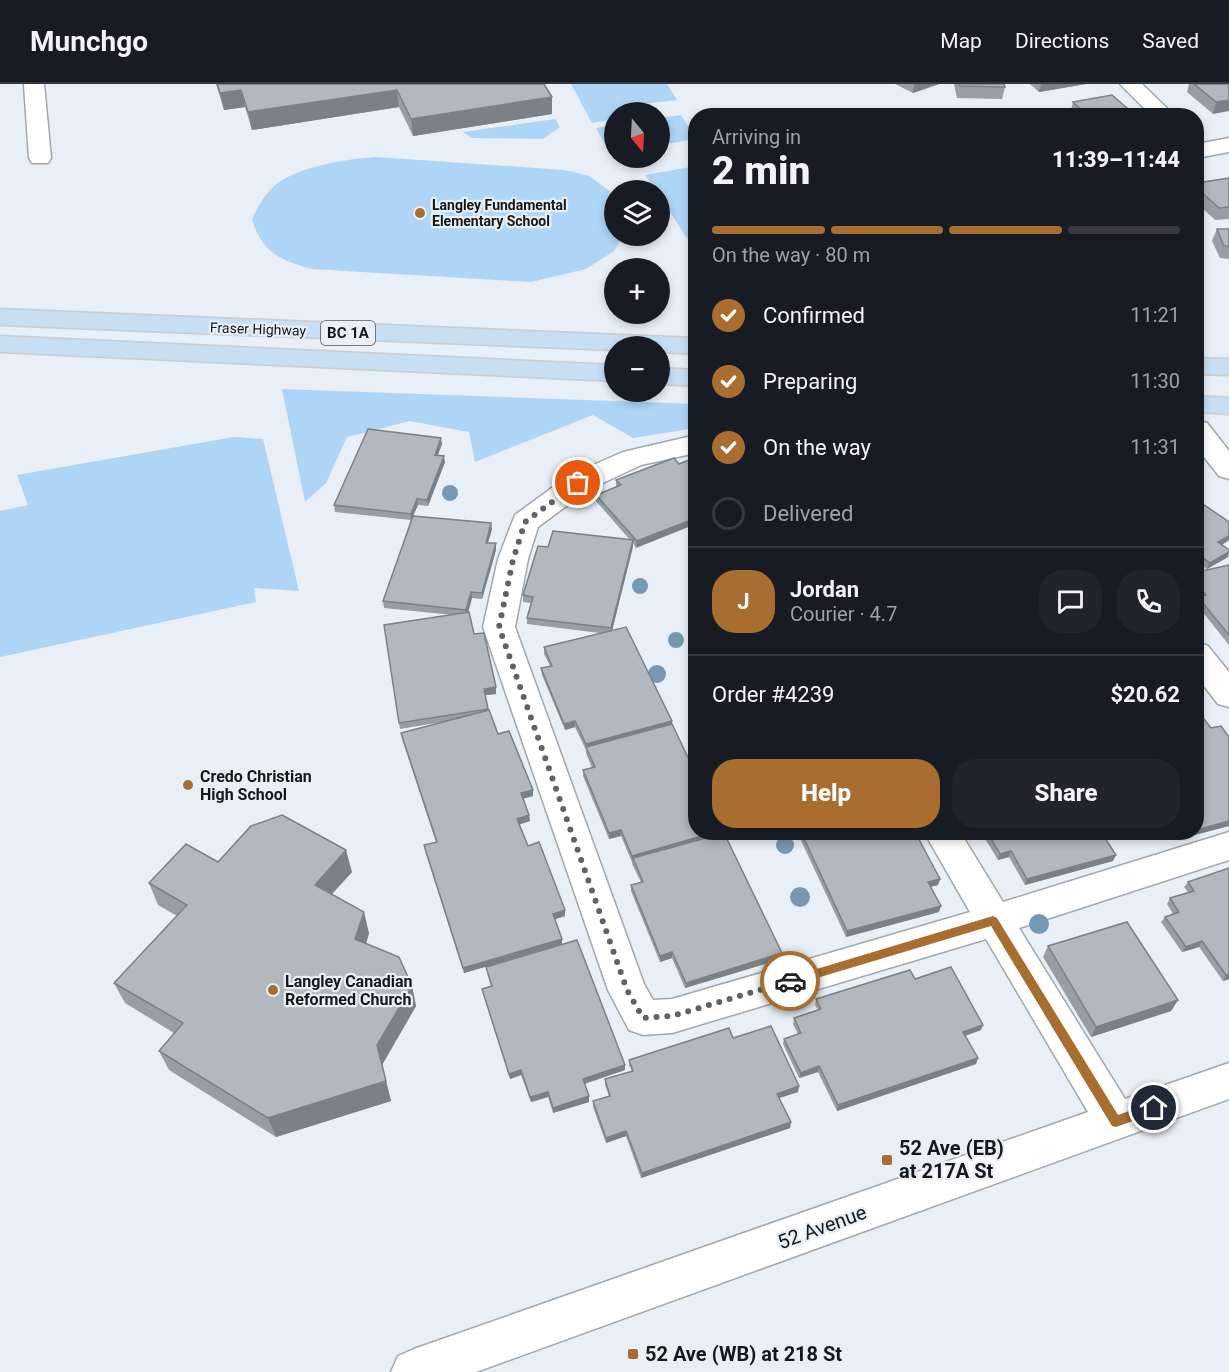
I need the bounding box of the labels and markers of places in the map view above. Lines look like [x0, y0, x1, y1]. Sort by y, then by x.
place label: Langley Fundamental Elementary School [432, 197, 567, 229]
marker: Langley Fundamental Elementary School [413, 206, 427, 220]
pin [552, 457, 603, 508]
place label: Credo Christian High School [200, 767, 312, 804]
marker: Credo Christian High School [181, 778, 195, 792]
place label: Langley Canadian Reformed Church [285, 972, 413, 1009]
marker: Langley Canadian Reformed Church [266, 983, 280, 997]
pin [1128, 1082, 1179, 1133]
place label: 52 Ave (EB) at 217A St [899, 1136, 1004, 1183]
marker: 52 Ave (EB) at 217A St [880, 1153, 894, 1167]
place label: 52 Ave (WB) at 218 St [645, 1342, 842, 1366]
marker: 52 Ave (WB) at 218 St [626, 1347, 640, 1361]

